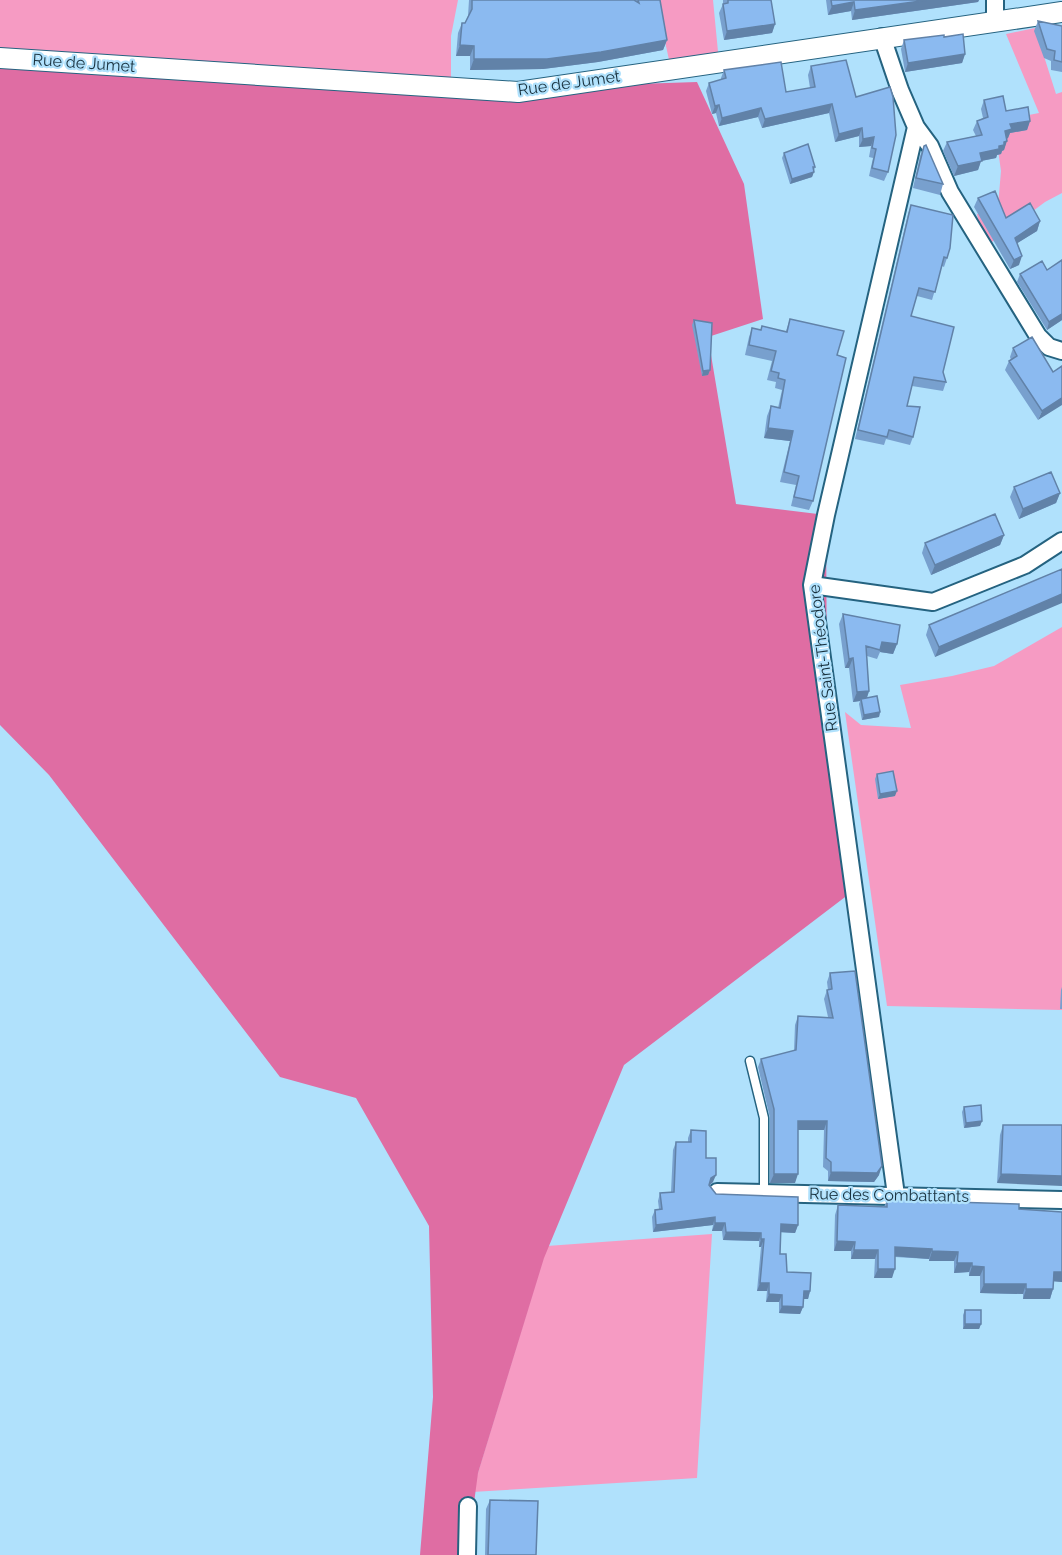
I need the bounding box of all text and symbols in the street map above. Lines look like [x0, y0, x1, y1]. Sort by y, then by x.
street label: Rue de Jumet [32, 50, 137, 76]
street label: Rue de Jumet [517, 66, 622, 100]
street label: Rue Saint-Théodore [805, 584, 841, 732]
street label: Rue des Combattants [809, 1184, 969, 1206]

